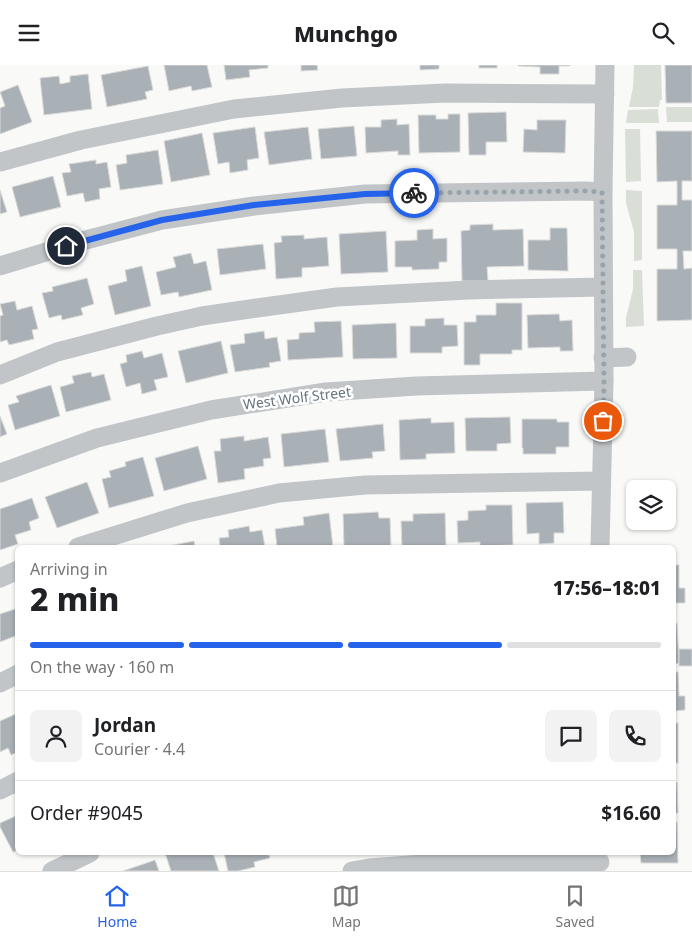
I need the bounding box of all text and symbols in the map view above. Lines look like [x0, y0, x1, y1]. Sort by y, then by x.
text: Munchgo [294, 18, 398, 48]
icon: menu [15, 19, 43, 47]
icon: search [649, 19, 677, 47]
courier [389, 168, 439, 218]
icon: bike [400, 179, 428, 207]
pin [45, 225, 87, 267]
icon: home [52, 232, 80, 260]
street label: West Wolf Street [242, 381, 352, 414]
pin [582, 400, 624, 442]
icon: bag [589, 407, 617, 435]
map controls [626, 480, 676, 530]
button: layers [626, 480, 676, 530]
text: Arriving in [30, 558, 108, 580]
text: 17:56–18:01 [553, 575, 661, 601]
text: 2 min [30, 577, 119, 620]
text: On the way · 160 m [30, 656, 174, 678]
button: person [30, 710, 82, 762]
button: chat [545, 710, 597, 762]
button: phone [609, 710, 661, 762]
text: Jordan [94, 712, 156, 738]
text: Courier · 4.4 [94, 738, 185, 760]
text: Order #9045 [30, 800, 143, 826]
text: $16.60 [601, 800, 661, 826]
tab: Home [97, 882, 137, 931]
tab: Map [332, 882, 361, 931]
tab: Saved [556, 882, 595, 931]

